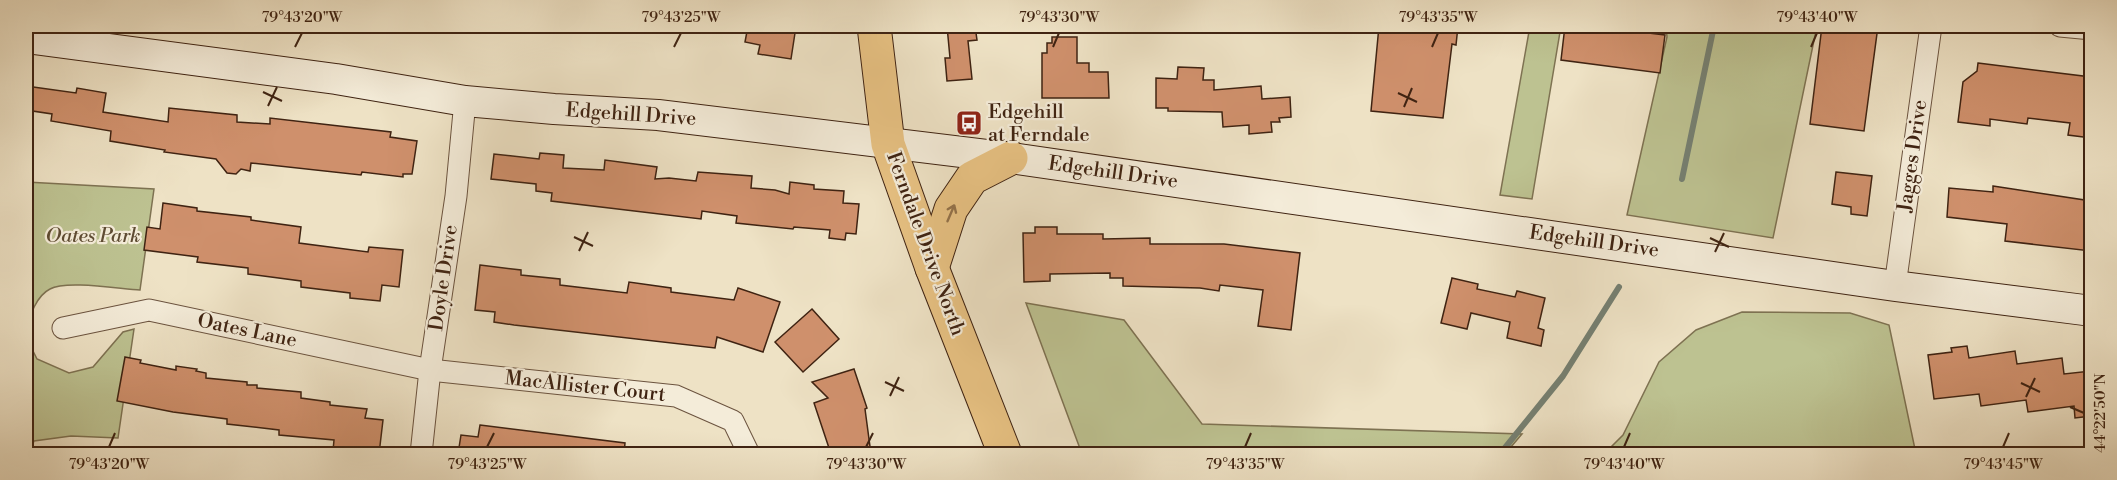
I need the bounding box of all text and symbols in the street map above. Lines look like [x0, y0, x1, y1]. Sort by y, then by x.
text: 79°43'20"W [262, 8, 343, 27]
text: 79°43'25"W [642, 8, 721, 27]
text: 79°43'30"W [1019, 8, 1099, 27]
text: 79°43'35"W [1399, 8, 1478, 27]
text: 79°43'40"W [1777, 8, 1858, 27]
street label: Edgehill Drive [565, 98, 697, 132]
street label: Jagges Drive [1893, 98, 1933, 215]
place label: Edgehill at Ferndale [988, 100, 1090, 148]
bus stop icon: Edgehill at Ferndale [954, 108, 984, 138]
street label: Ferndale Drive North [880, 149, 970, 339]
street label: Edgehill Drive [1046, 152, 1180, 194]
one-way arrow [946, 205, 957, 223]
street label: Edgehill Drive [1527, 221, 1661, 263]
street label: Doyle Drive [424, 223, 464, 333]
park label: Oates Park [46, 224, 140, 249]
street label: Oates Lane [195, 308, 299, 354]
street label: MacAllister Court [503, 366, 667, 408]
text: 44°22'50"N [2091, 373, 2110, 453]
text: 79°43'20"W [69, 455, 150, 474]
text: 79°43'25"W [448, 455, 527, 474]
text: 79°43'30"W [826, 455, 906, 474]
text: 79°43'35"W [1206, 455, 1285, 474]
text: 79°43'40"W [1584, 455, 1665, 474]
text: 79°43'45"W [1963, 455, 2043, 474]

